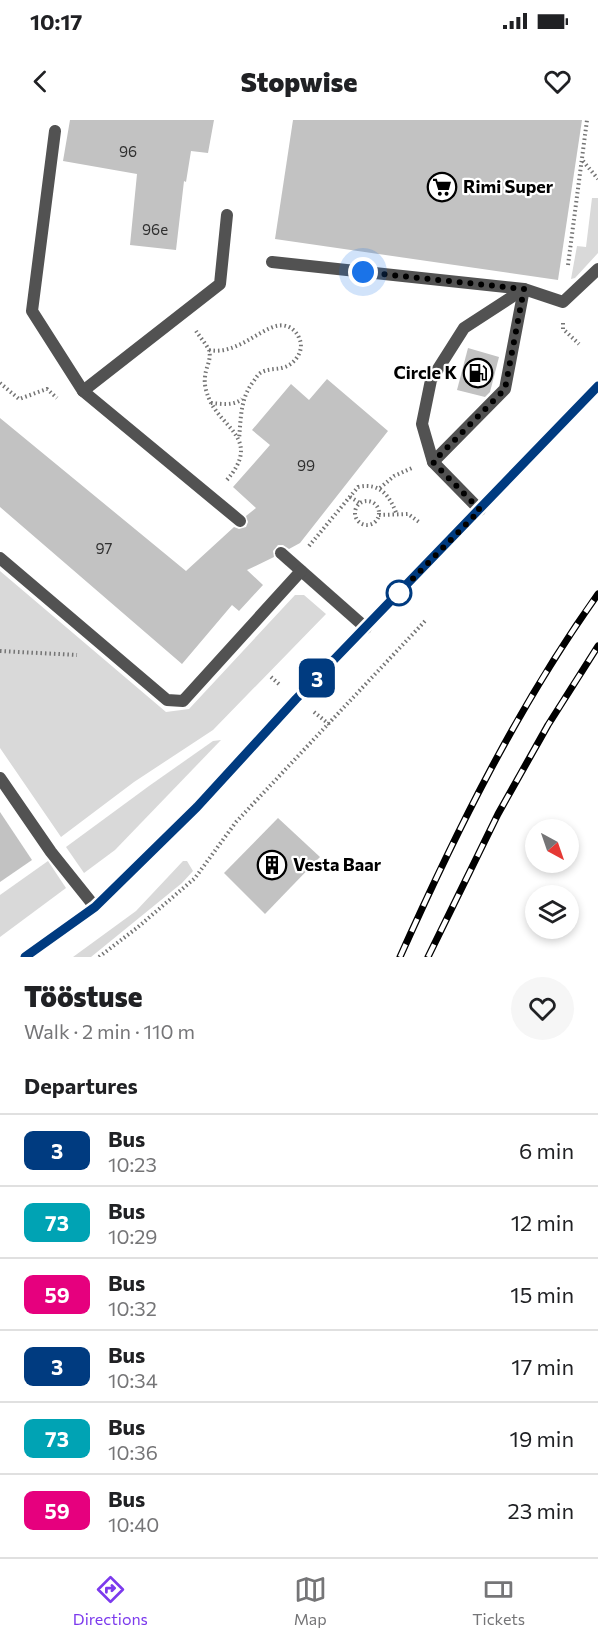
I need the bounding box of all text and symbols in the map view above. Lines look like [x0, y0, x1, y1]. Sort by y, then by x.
text: 10:17 [30, 8, 82, 35]
icon: back [24, 65, 57, 98]
text: Stopwise [240, 65, 358, 98]
icon: heart [541, 65, 574, 98]
house number: 96 [119, 142, 137, 160]
supermarket icon: Rimi Super [426, 171, 458, 203]
place label: Rimi Super [463, 175, 554, 197]
house number: 96e [142, 220, 168, 238]
your location [348, 257, 378, 287]
fuel station icon: Circle K [462, 357, 494, 389]
place label: Circle K [393, 361, 457, 383]
house number: 99 [297, 456, 315, 474]
house number: 97 [96, 539, 113, 557]
unlabelled marker [386, 580, 412, 606]
line badge: 3 [298, 658, 336, 698]
text: 3 [311, 666, 323, 691]
north arrow [525, 819, 579, 873]
map controls [525, 819, 579, 939]
building icon: Vesta Baar [256, 849, 288, 881]
place label: Vesta Baar [293, 853, 382, 875]
button: layers [525, 885, 579, 939]
button: heart [511, 977, 574, 1040]
text: Tööstuse [24, 979, 143, 1013]
text: Walk · 2 min · 110 m [24, 1019, 195, 1043]
text: Departures [24, 1072, 138, 1099]
text: Bus [108, 1125, 145, 1152]
text: 6 min [519, 1137, 574, 1164]
text: 3 [51, 1138, 63, 1163]
text: 10:23 [108, 1152, 157, 1176]
text: Bus [108, 1197, 145, 1224]
text: 12 min [511, 1209, 574, 1236]
text: 73 [45, 1210, 69, 1235]
text: 10:29 [108, 1224, 158, 1248]
text: Bus [108, 1269, 145, 1296]
text: 15 min [510, 1281, 574, 1308]
text: 59 [44, 1282, 70, 1307]
text: 10:32 [108, 1296, 157, 1320]
text: Bus [108, 1341, 145, 1368]
text: 17 min [511, 1353, 574, 1380]
text: 3 [51, 1354, 63, 1379]
text: 10:34 [108, 1368, 158, 1392]
text: Bus [108, 1413, 145, 1440]
text: 19 min [510, 1425, 574, 1452]
text: 73 [45, 1426, 69, 1451]
text: 10:36 [108, 1440, 158, 1464]
text: Bus [108, 1485, 145, 1512]
text: 23 min [508, 1497, 574, 1524]
text: 59 [44, 1498, 70, 1523]
text: 10:40 [108, 1512, 159, 1536]
tab: Directions [73, 1573, 148, 1628]
tab: Map [294, 1573, 327, 1628]
tab: Tickets [472, 1573, 525, 1628]

